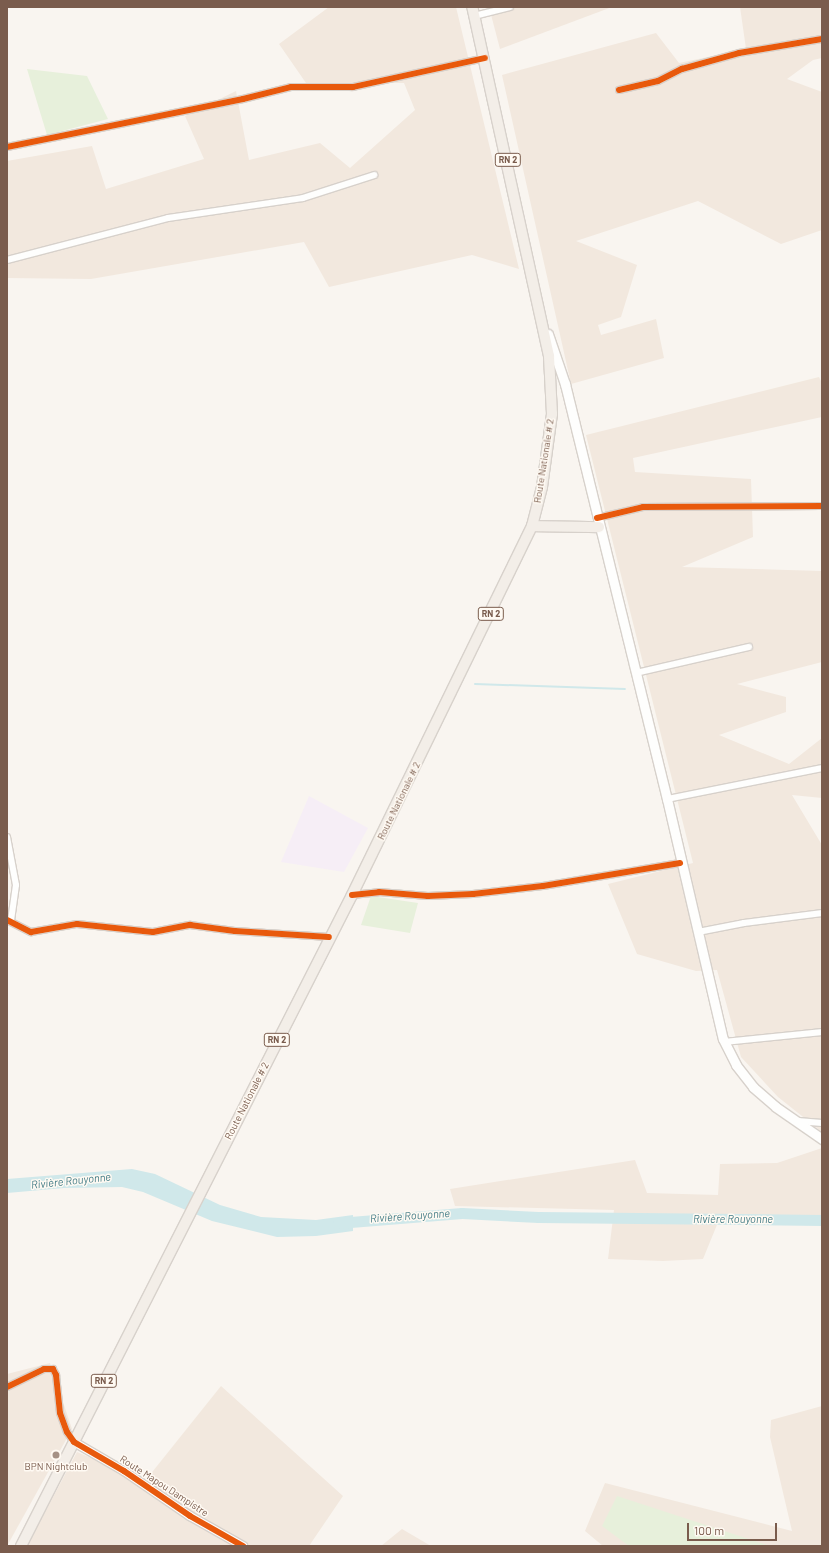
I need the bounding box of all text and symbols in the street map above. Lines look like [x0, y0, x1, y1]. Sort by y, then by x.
road number: RN 2 [494, 153, 522, 167]
street label: Route Nationale # 2 [531, 418, 557, 504]
road number: RN 2 [477, 607, 505, 621]
street label: Route Nationale # 2 [375, 760, 423, 842]
road number: RN 2 [263, 1033, 291, 1047]
street label: Route Nationale # 2 [222, 1060, 272, 1142]
water label: Rivière Rouyonne [30, 1170, 112, 1192]
water label: Rivière Rouyonne [370, 1207, 450, 1225]
water label: Rivière Rouyonne [693, 1212, 773, 1226]
road number: RN 2 [90, 1374, 118, 1388]
marker: BPN Nightclub [51, 1450, 61, 1460]
street label: Route Mapou Dampistre [117, 1453, 211, 1519]
place label: BPN Nightclub [25, 1461, 87, 1473]
scale bar [689, 1515, 779, 1541]
text: 100 m [694, 1523, 724, 1537]

